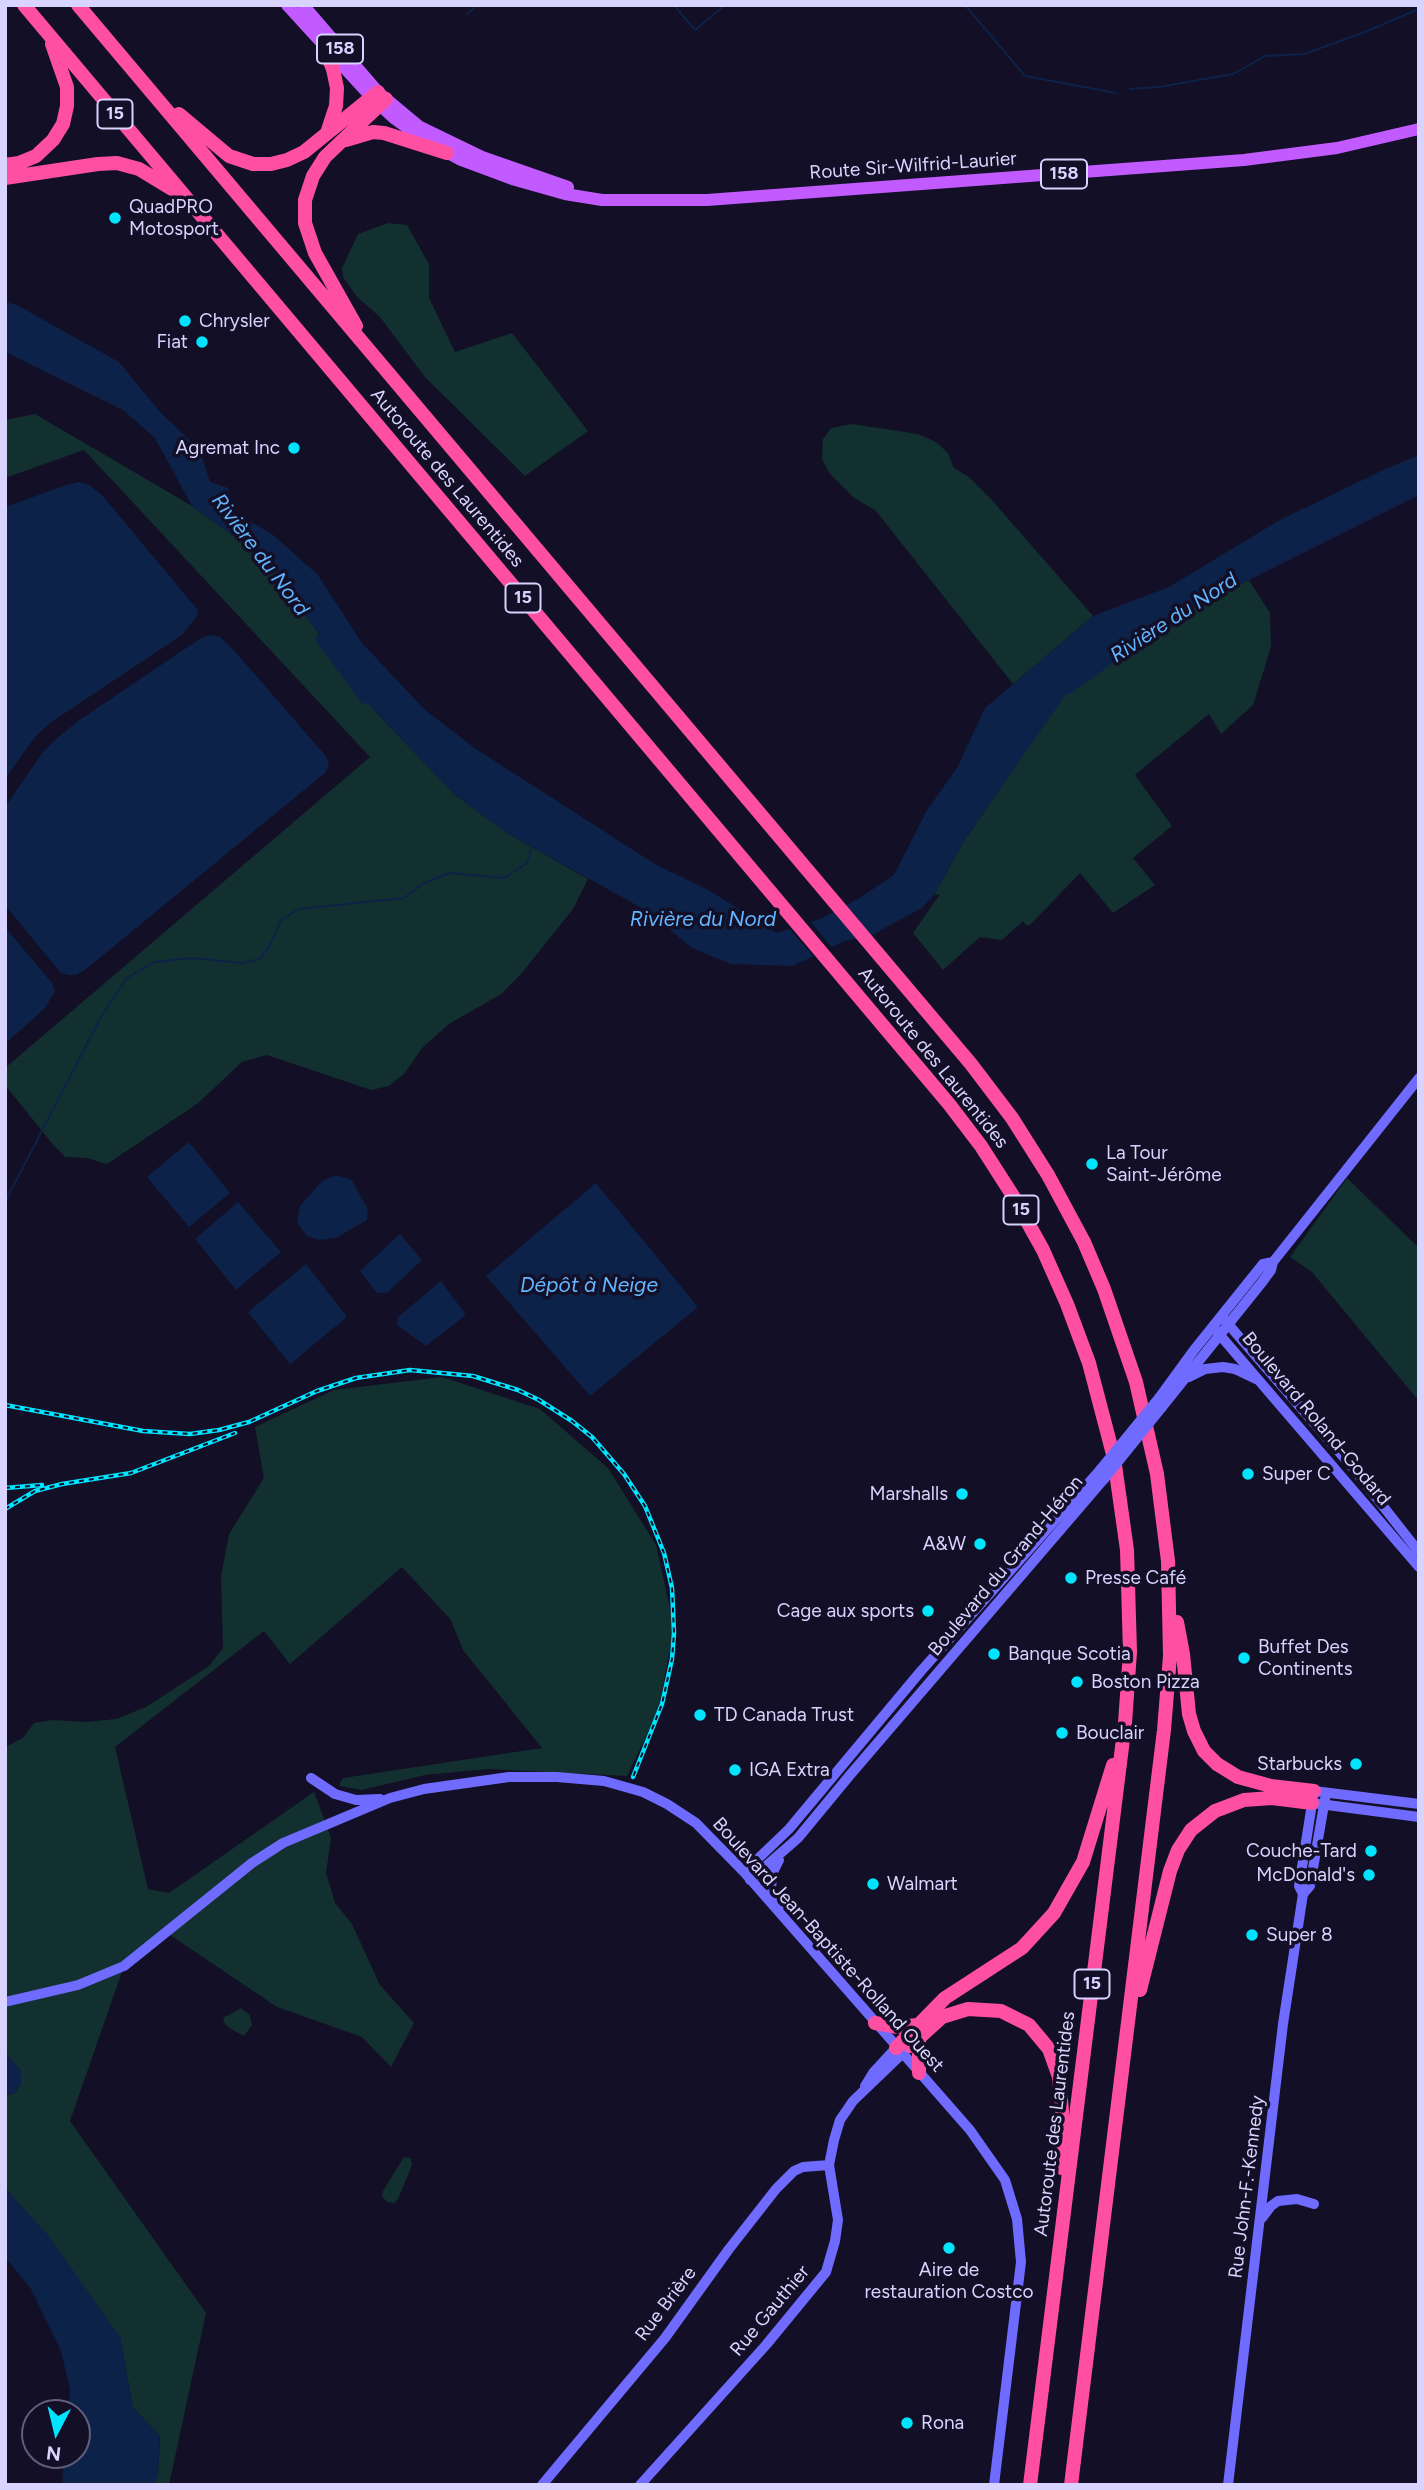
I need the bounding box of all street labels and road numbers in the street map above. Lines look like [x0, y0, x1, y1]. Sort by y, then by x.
road number: 158 [317, 34, 363, 64]
road number: 15 [97, 100, 132, 128]
street label: Route Sir-Wilfrid-Laurier [809, 147, 1017, 185]
road number: 158 [1041, 160, 1087, 188]
street label: Autoroute des Laurentides [365, 384, 529, 572]
road number: 15 [505, 584, 540, 612]
street label: Autoroute des Laurentides [853, 963, 1013, 1153]
road number: 15 [1004, 1196, 1038, 1224]
street label: Boulevard Roland-Godard [1237, 1328, 1395, 1510]
street label: Boulevard du Grand-Héron [924, 1471, 1088, 1661]
street label: Boulevard Jean-Baptiste-Rolland Ouest [707, 1813, 949, 2077]
road number: 15 [1074, 1970, 1110, 1998]
street label: Autoroute des Laurentides [1030, 2010, 1080, 2238]
street label: Rue John-F.-Kennedy [1224, 2094, 1270, 2280]
street label: Rue Gauthier [726, 2261, 814, 2361]
street label: Rue Brière [631, 2262, 701, 2346]

